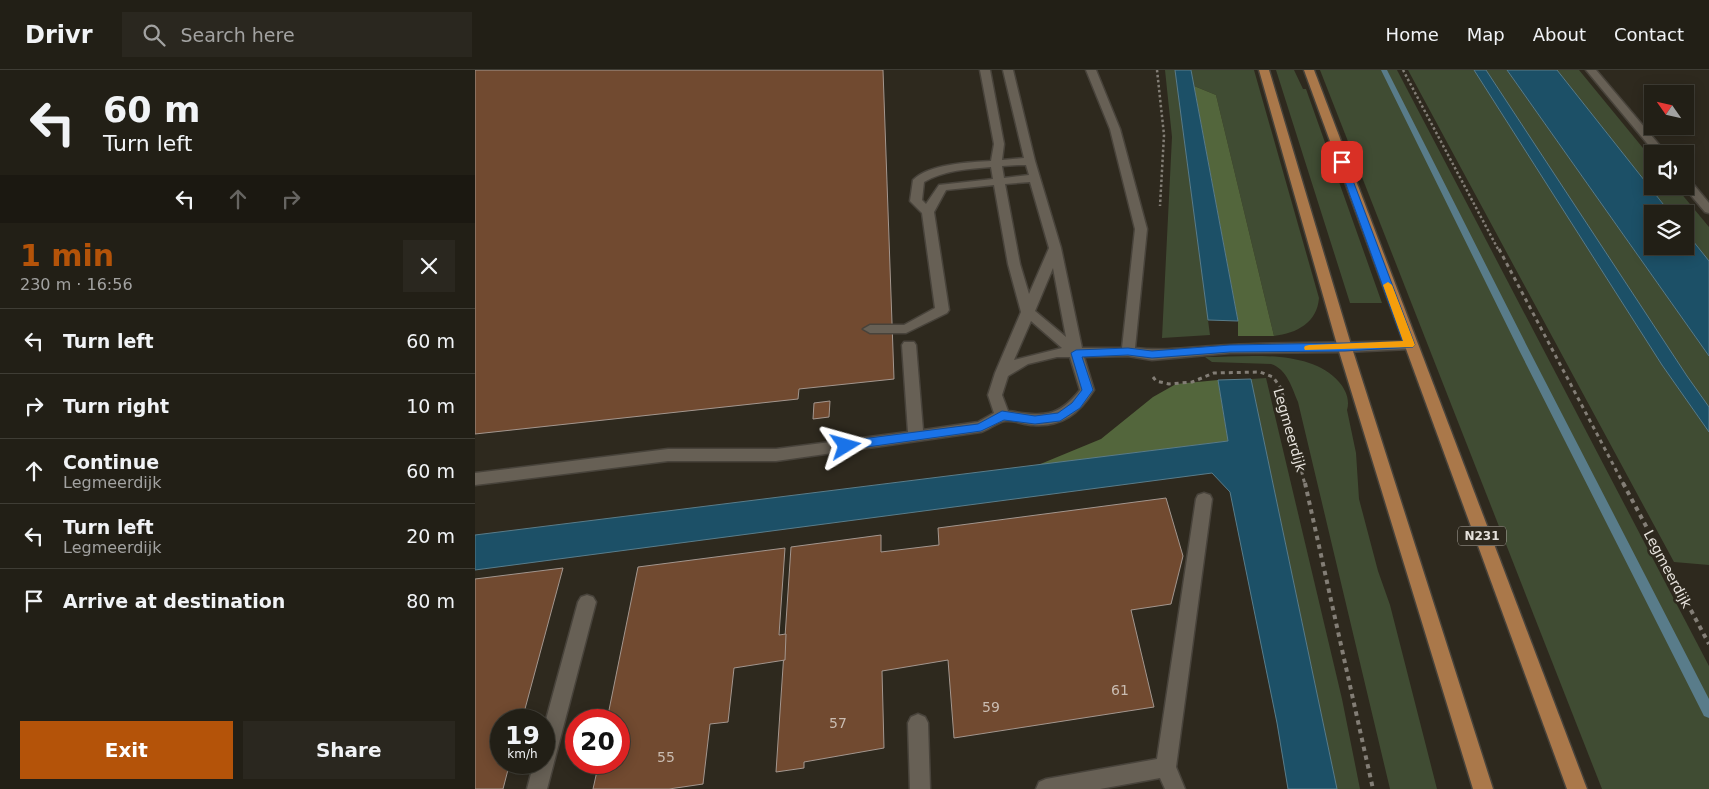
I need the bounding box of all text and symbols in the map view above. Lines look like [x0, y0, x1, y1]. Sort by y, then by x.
search box [122, 12, 472, 57]
text: Drivr [25, 21, 92, 49]
icon: search [140, 21, 168, 49]
text: Search here [180, 24, 295, 46]
text: Home [1386, 24, 1439, 45]
text: Map [1467, 24, 1505, 45]
text: About [1533, 24, 1586, 45]
text: Contact [1614, 24, 1684, 45]
north arrow [1644, 85, 1694, 135]
map controls [1644, 85, 1694, 255]
icon: left [20, 90, 85, 155]
text: 60 m [103, 90, 200, 130]
text: Turn left [103, 131, 192, 156]
pin [1321, 141, 1363, 183]
button: sound [1644, 145, 1694, 195]
icon: arrive [1328, 148, 1356, 176]
icon: left [171, 185, 199, 213]
icon: ahead [224, 185, 252, 213]
icon: right [277, 185, 305, 213]
button: layers [1644, 205, 1694, 255]
text: 1 min [20, 238, 114, 273]
button: close [403, 240, 455, 292]
text: 230 m · 16:56 [20, 275, 133, 294]
icon: left [20, 327, 48, 355]
text: Turn left [63, 330, 154, 352]
text: 60 m [406, 330, 455, 352]
street label: Legmeerdijk [1270, 386, 1310, 474]
icon: right [20, 392, 48, 420]
text: Turn right [63, 395, 169, 417]
text: 10 m [406, 395, 455, 417]
position arrow [819, 419, 871, 471]
text: Continue [63, 451, 159, 473]
icon: ahead [20, 457, 48, 485]
text: 60 m [406, 460, 455, 482]
text: Legmeerdijk [63, 473, 162, 492]
text: Turn left [63, 516, 154, 538]
icon: left [20, 522, 48, 550]
text: 20 m [406, 525, 455, 547]
road number: N231 [1458, 526, 1506, 546]
street label: Legmeerdijk [1641, 527, 1696, 612]
text: Legmeerdijk [63, 538, 162, 557]
icon: arrive [20, 587, 48, 615]
text: Arrive at destination [63, 590, 285, 612]
text: 80 m [406, 590, 455, 612]
house number: 61 [1111, 682, 1129, 698]
house number: 59 [982, 699, 1000, 715]
speed limit sign: 20 [565, 709, 630, 774]
house number: 57 [829, 715, 847, 731]
button: Exit [20, 721, 233, 779]
button: Share [243, 721, 455, 779]
text: 19 [505, 721, 540, 750]
text: km/h [507, 747, 538, 761]
house number: 55 [657, 749, 675, 765]

